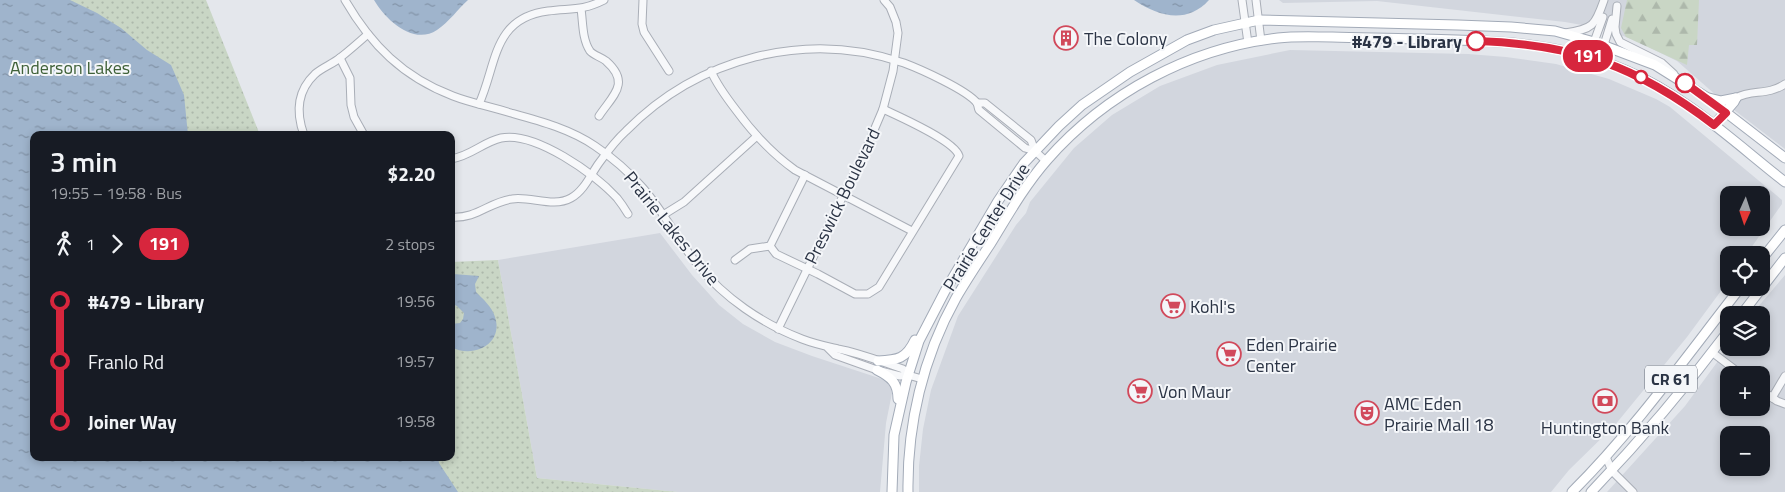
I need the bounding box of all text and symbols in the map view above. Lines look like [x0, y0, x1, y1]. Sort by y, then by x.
building icon: The Colony [1053, 25, 1079, 51]
place label: The Colony [1084, 25, 1168, 52]
place label: #479 - Library [1352, 28, 1462, 55]
marker: #479 - Library [1466, 31, 1486, 51]
line badge: 191 [1559, 40, 1617, 72]
text: 191 [1573, 42, 1603, 69]
park label: Anderson Lakes [10, 54, 130, 81]
unlabelled marker [1634, 70, 1648, 84]
unlabelled marker [1675, 73, 1695, 93]
street label: Preswick Boulevard [797, 123, 887, 269]
text: 3 min [50, 140, 117, 183]
street label: Prairie Center Drive [936, 158, 1036, 296]
text: $2.20 [388, 159, 435, 188]
street label: Prairie Lakes Drive [617, 165, 727, 291]
text: 19:55 – 19:58 · Bus [50, 181, 182, 205]
north arrow [1720, 186, 1770, 236]
map controls [1720, 186, 1770, 476]
icon: walk [50, 230, 78, 258]
icon: forward [103, 230, 131, 258]
text: 191 [149, 230, 179, 257]
text: 1 [86, 232, 95, 256]
text: 2 stops [385, 232, 435, 256]
button: locate [1720, 246, 1770, 296]
text: #479 - Library [88, 287, 204, 316]
text: 19:56 [396, 289, 435, 313]
supermarket icon: Kohl's [1160, 293, 1186, 319]
place label: Kohl's [1190, 293, 1235, 320]
button: layers [1720, 306, 1770, 356]
place label: Eden Prairie Center [1246, 331, 1337, 379]
supermarket icon: Eden Prairie Center [1216, 341, 1242, 367]
text: Franlo Rd [88, 347, 164, 376]
text: 19:57 [396, 349, 435, 373]
road number: CR 61 [1645, 366, 1697, 392]
button: + [1720, 366, 1770, 416]
supermarket icon: Von Maur [1127, 378, 1153, 404]
place label: Von Maur [1158, 378, 1231, 405]
bank icon: Huntington Bank [1592, 388, 1618, 414]
place label: AMC Eden Prairie Mall 18 [1384, 390, 1494, 438]
theatre icon: AMC Eden Prairie Mall 18 [1354, 400, 1380, 426]
text: Joiner Way [88, 407, 177, 436]
text: 19:58 [396, 409, 435, 433]
place label: Huntington Bank [1541, 414, 1670, 441]
button: − [1720, 426, 1770, 476]

